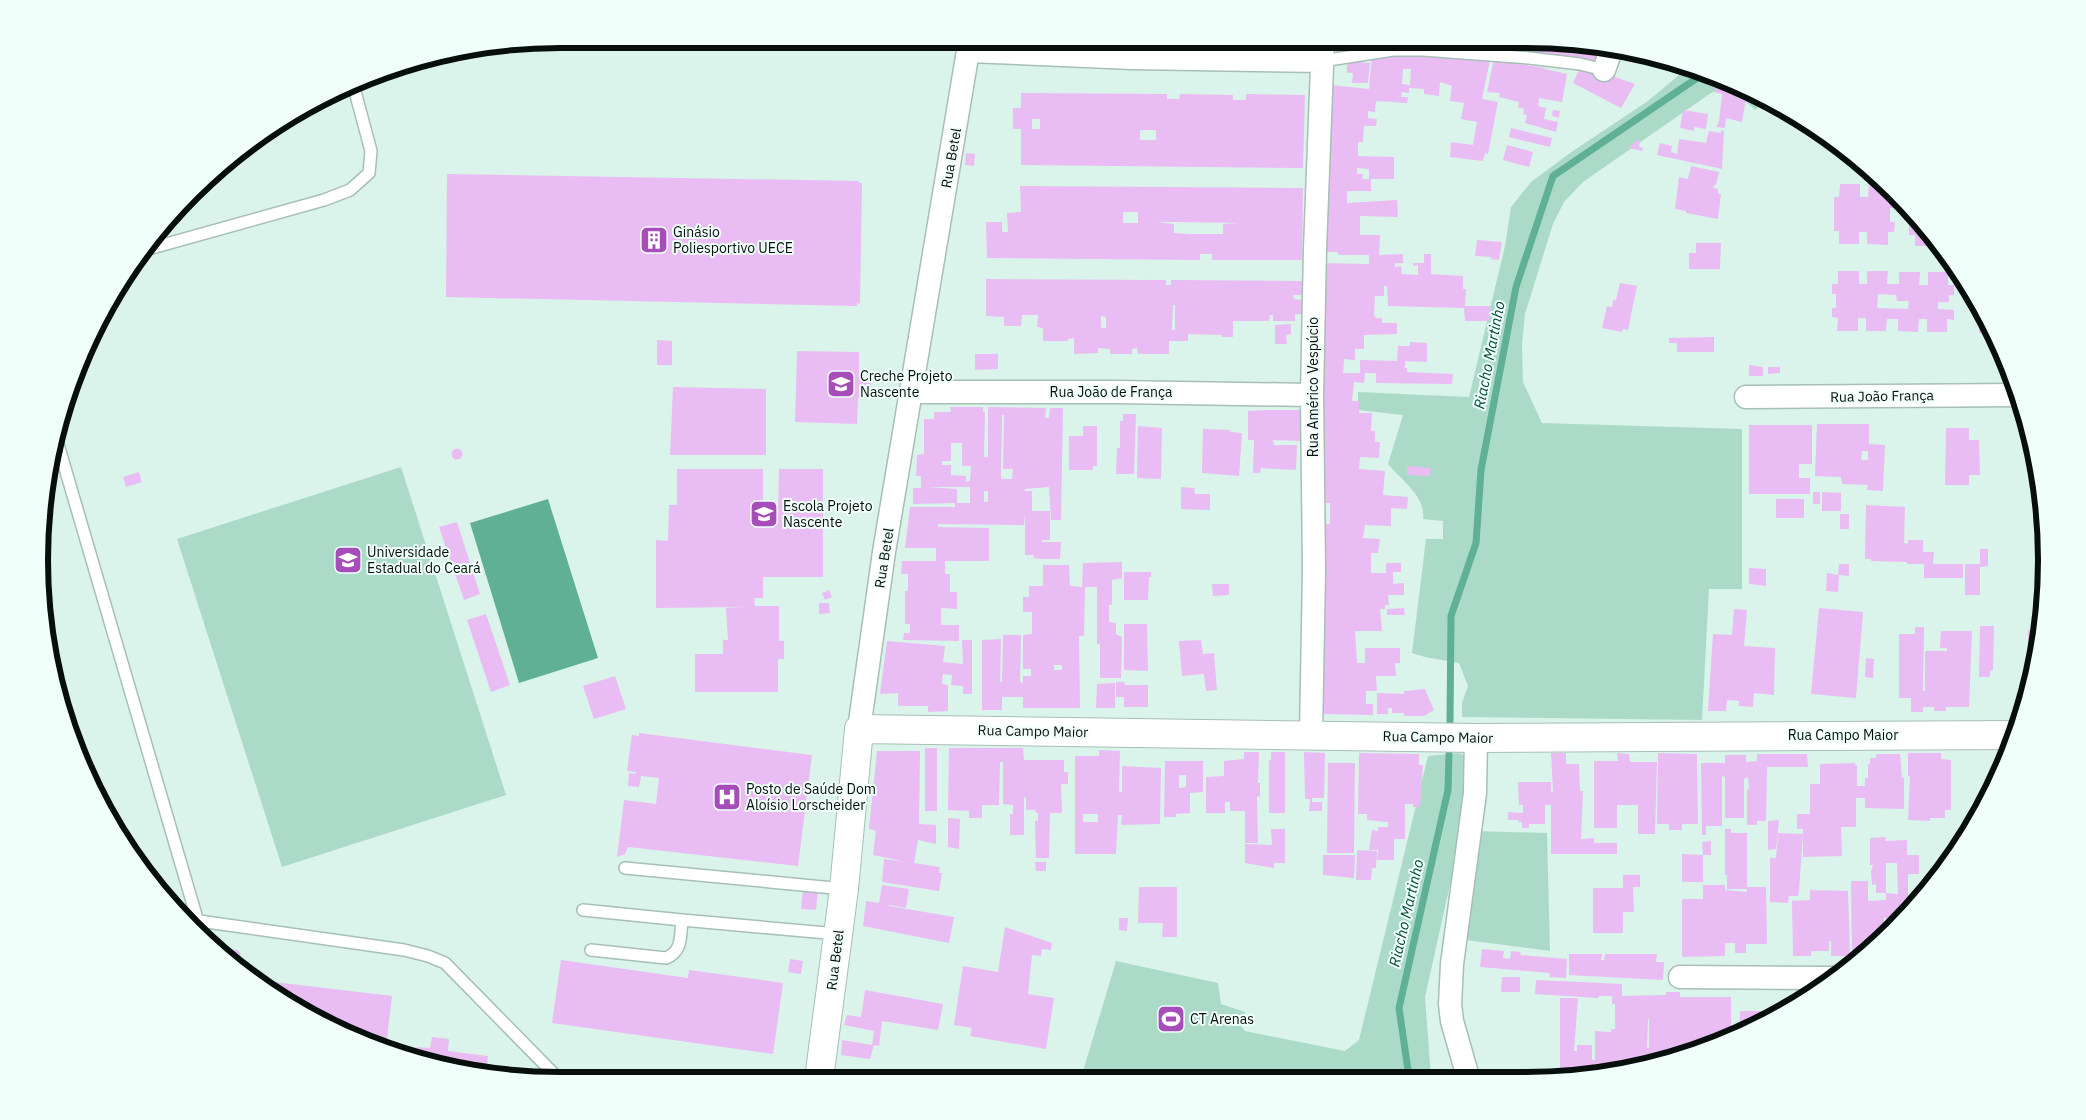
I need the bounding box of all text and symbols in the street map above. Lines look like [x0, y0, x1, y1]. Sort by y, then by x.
street label: Rua Betel [937, 126, 965, 190]
place label: Ginásio Poliesportivo UECE [673, 223, 793, 257]
building icon: Ginásio Poliesportivo UECE [639, 225, 669, 255]
water label: Riacho Martinho [1469, 299, 1509, 411]
street label: Rua Américo Vespúcio [1304, 317, 1322, 457]
place label: Creche Projeto Nascente [860, 367, 953, 401]
school or university icon: Creche Projeto Nascente [826, 369, 856, 399]
street label: Rua João de França [1050, 383, 1173, 401]
street label: Rua João França [1830, 386, 1935, 406]
place label: Escola Projeto Nascente [783, 497, 873, 531]
school or university icon: Escola Projeto Nascente [749, 499, 779, 529]
street label: Rua Betel [870, 526, 898, 589]
place label: Universidade Estadual do Ceará [367, 543, 481, 577]
school or university icon: Universidade Estadual do Ceará [333, 545, 363, 575]
street label: Rua Campo Maior [978, 721, 1088, 741]
street label: Rua Campo Maior [1788, 726, 1898, 744]
street label: Rua Campo Maior [1383, 727, 1493, 747]
place label: Posto de Saúde Dom Aloísio Lorscheider [746, 780, 876, 814]
hospital icon: Posto de Saúde Dom Aloísio Lorscheider [712, 782, 742, 812]
water label: Riacho Martinho [1384, 857, 1428, 969]
street label: Rua Betel [822, 929, 848, 991]
sports icon: CT Arenas [1156, 1004, 1186, 1034]
place label: CT Arenas [1190, 1010, 1254, 1028]

